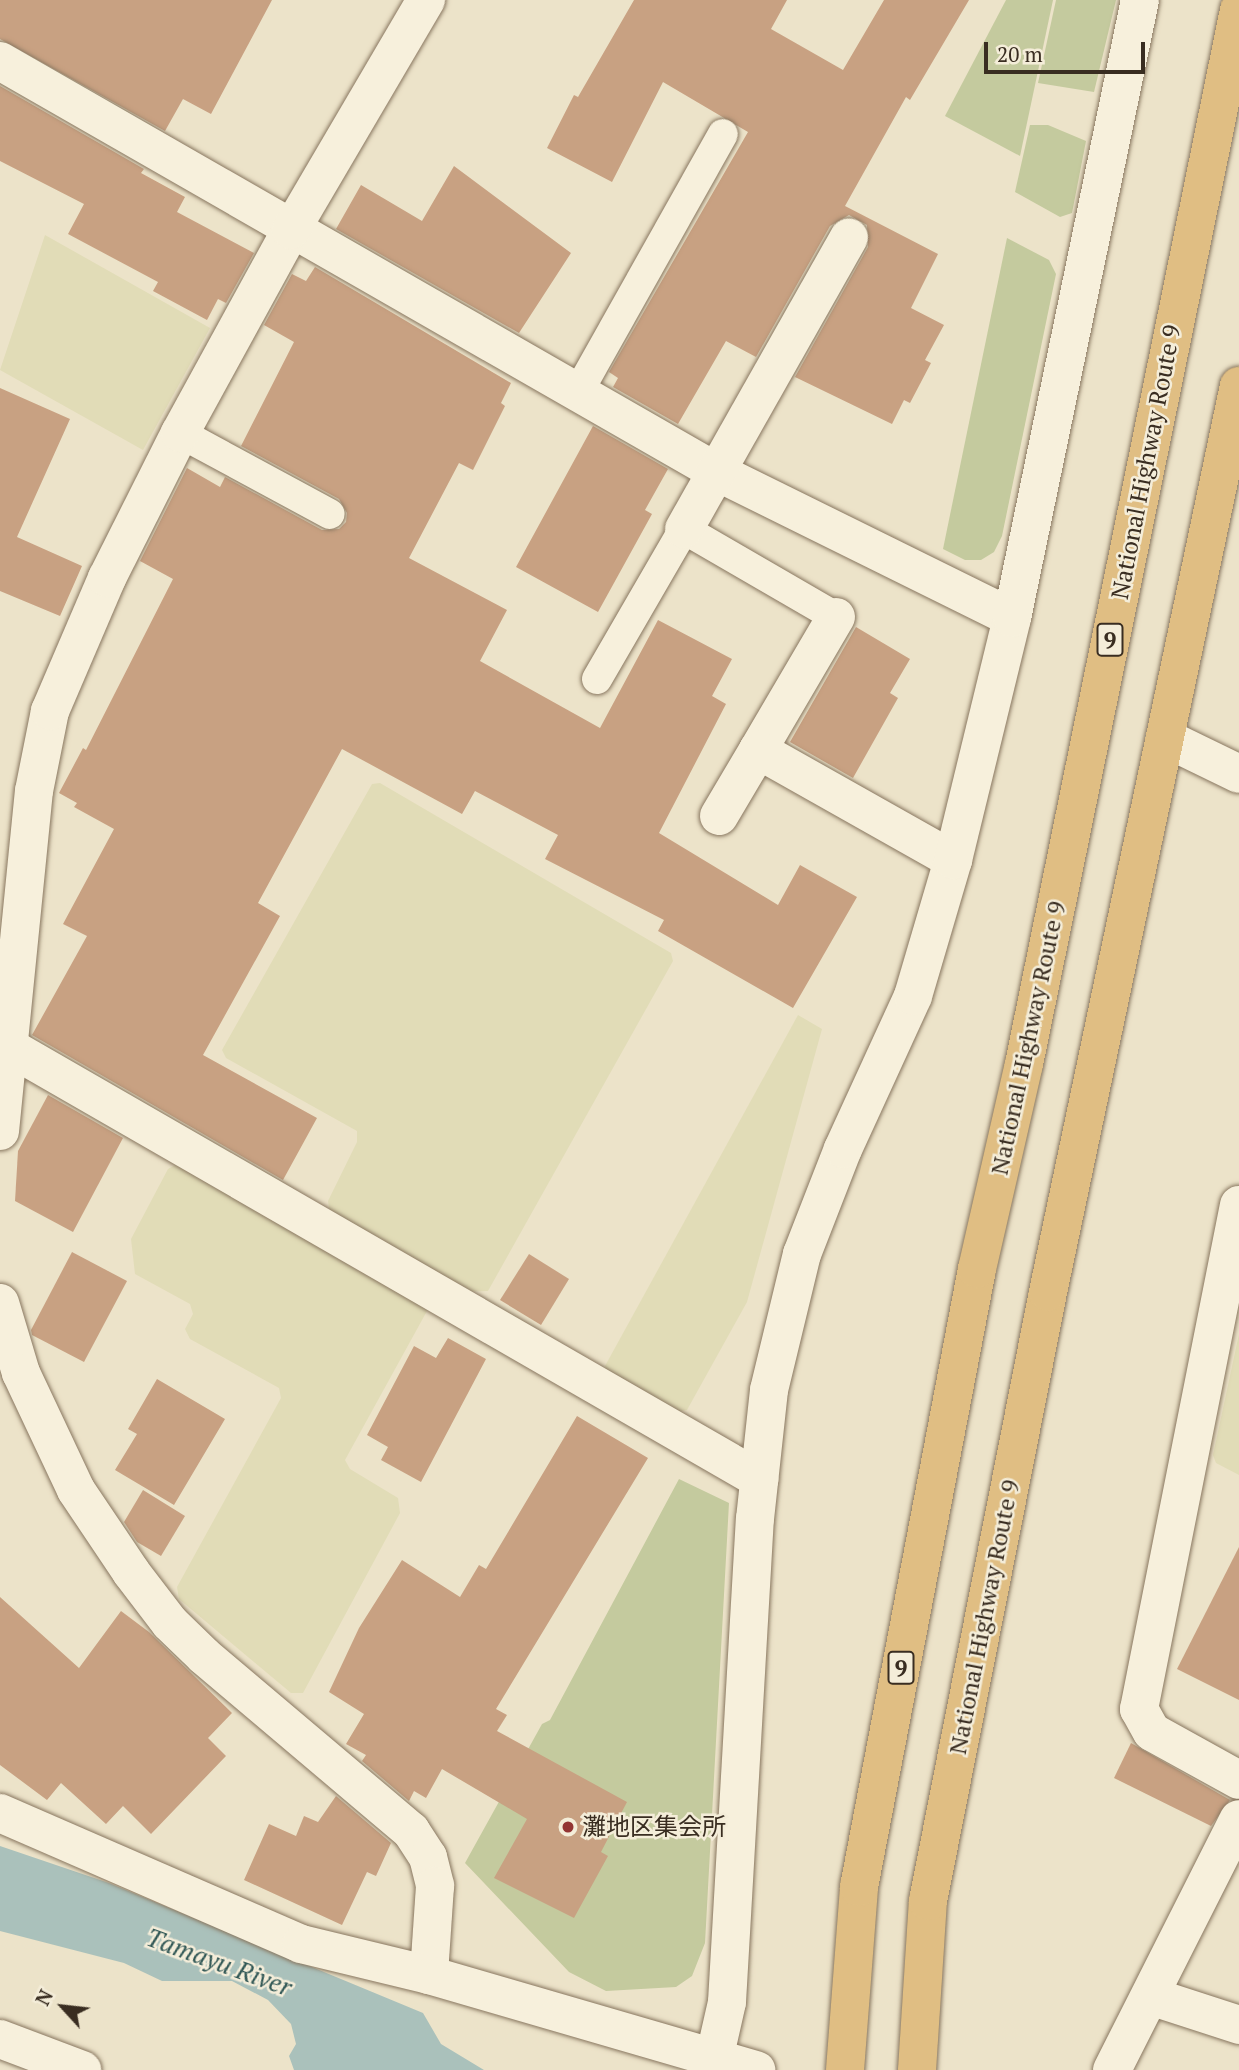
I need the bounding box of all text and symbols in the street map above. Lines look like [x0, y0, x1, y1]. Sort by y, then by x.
scale bar [987, 28, 1148, 72]
text: 20 m [997, 40, 1043, 68]
street label: National Highway Route 9 [1105, 322, 1187, 602]
road number: 9 [1096, 620, 1124, 660]
street label: National Highway Route 9 [985, 899, 1071, 1177]
street label: National Highway Route 9 [943, 1477, 1025, 1757]
road number: 9 [887, 1648, 915, 1688]
place label: 灘地区集会所 [582, 1813, 726, 1841]
marker: 灘地区集会所 [560, 1819, 576, 1835]
water label: Tamayu River [142, 1921, 296, 2003]
north arrow [28, 1972, 98, 2042]
text: N [29, 1985, 58, 2009]

